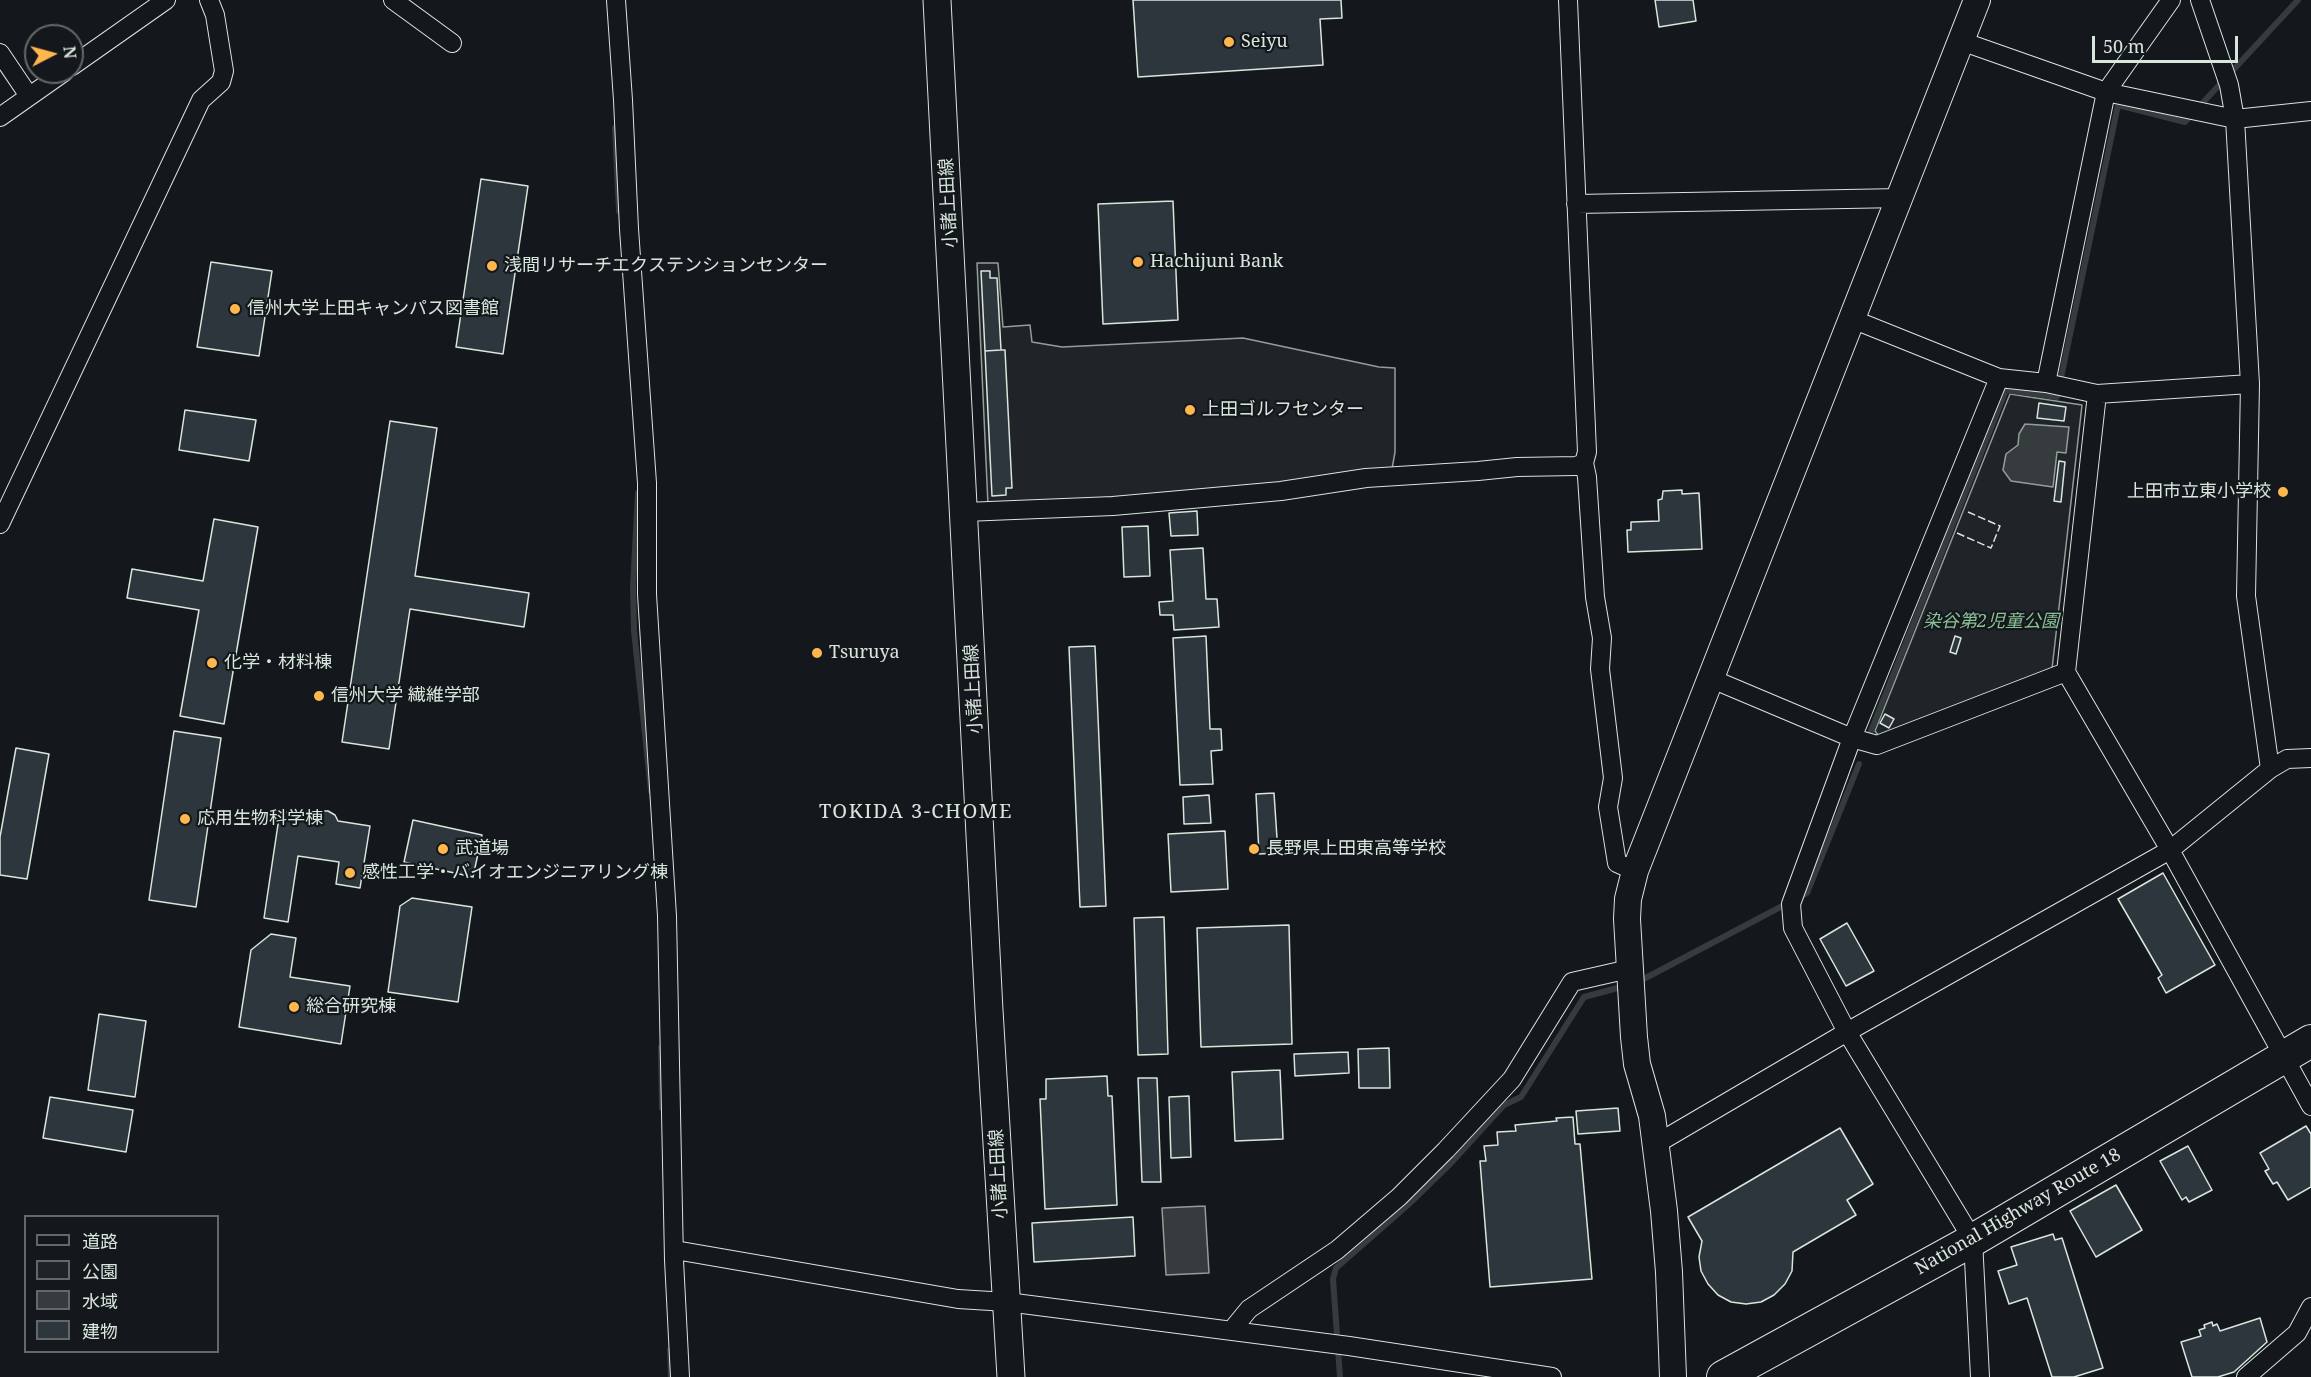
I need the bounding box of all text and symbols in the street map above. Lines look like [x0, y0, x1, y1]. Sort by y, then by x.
north arrow [24, 24, 84, 84]
scale bar [2095, 24, 2240, 62]
place label: Seiyu [1241, 31, 1288, 53]
text: 50 m [2103, 34, 2145, 58]
marker: Seiyu [1222, 35, 1236, 49]
text: N [58, 45, 82, 60]
street label: 小諸上田線 [936, 157, 962, 249]
place label: Hachijuni Bank [1150, 251, 1283, 273]
place label: 浅間リサーチエクステンションセンター [504, 255, 828, 277]
marker: Hachijuni Bank [1131, 255, 1145, 269]
marker: 浅間リサーチエクステンションセンター [485, 259, 499, 273]
place label: 信州大学上田キャンパス図書館 [247, 298, 499, 320]
marker: 信州大学上田キャンパス図書館 [228, 302, 242, 316]
place label: 上田ゴルフセンター [1202, 399, 1364, 421]
marker: 上田ゴルフセンター [1183, 403, 1197, 417]
place label: 上田市立東小学校 [2127, 481, 2271, 503]
marker: 上田市立東小学校 [2276, 485, 2290, 499]
park label: 染谷第2児童公園 [1923, 611, 2059, 633]
place label: Tsuruya [829, 642, 900, 664]
street label: 小諸上田線 [961, 643, 987, 735]
marker: Tsuruya [810, 646, 824, 660]
place label: 化学・材料棟 [224, 652, 332, 674]
marker: 化学・材料棟 [205, 656, 219, 670]
place label: 信州大学 繊維学部 [331, 685, 480, 707]
marker: 信州大学 繊維学部 [312, 689, 326, 703]
district label: TOKIDA 3-CHOME [819, 800, 1013, 824]
place label: 応用生物科学棟 [197, 808, 323, 830]
marker: 応用生物科学棟 [178, 812, 192, 826]
place label: 武道場 [455, 838, 509, 860]
place label: 長野県上田東高等学校 [1266, 838, 1446, 860]
marker: 武道場 [436, 842, 450, 856]
marker: 長野県上田東高等学校 [1247, 842, 1261, 856]
place label: 感性工学・バイオエンジニアリング棟 [362, 862, 668, 884]
marker: 感性工学・バイオエンジニアリング棟 [343, 866, 357, 880]
place label: 総合研究棟 [306, 996, 396, 1018]
marker: 総合研究棟 [287, 1000, 301, 1014]
street label: 小諸上田線 [986, 1128, 1012, 1220]
street label: National Highway Route 18 [1911, 1144, 2125, 1280]
legend [24, 1215, 219, 1353]
text: 道路 [82, 1229, 118, 1253]
text: 公園 [82, 1259, 118, 1283]
text: 水域 [82, 1289, 118, 1313]
text: 建物 [82, 1319, 118, 1343]

